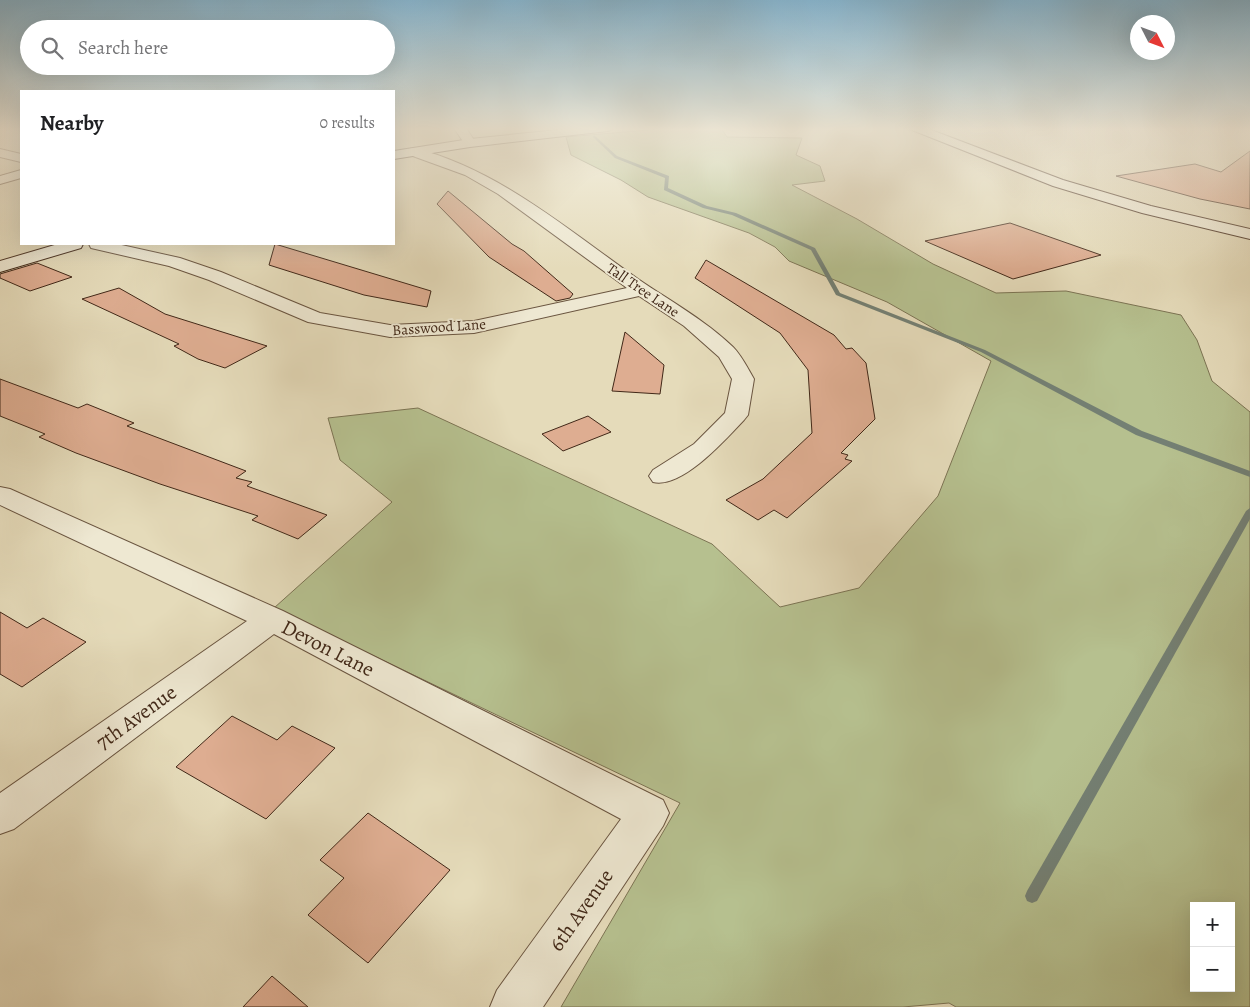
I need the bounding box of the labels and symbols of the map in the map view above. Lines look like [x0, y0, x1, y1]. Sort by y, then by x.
north arrow [1130, 15, 1175, 60]
street label: Tall Tree Lane [603, 258, 684, 322]
street label: Basswood Lane [391, 314, 487, 340]
street label: Devon Lane [277, 613, 379, 683]
street label: 7th Avenue [90, 678, 182, 756]
street label: 6th Avenue [542, 863, 620, 957]

